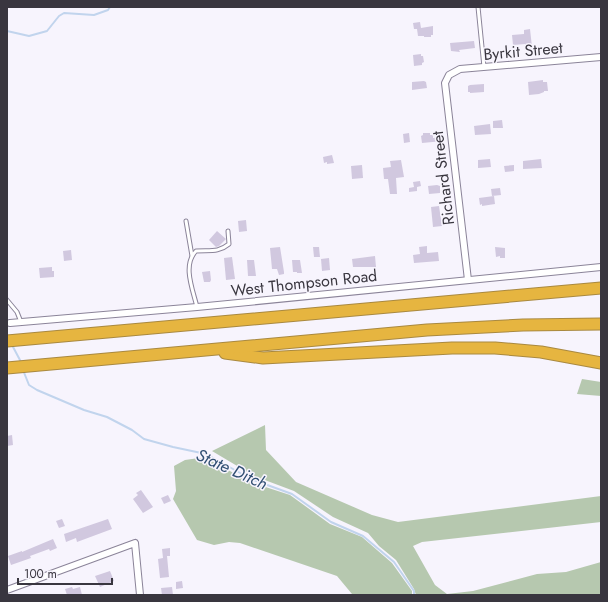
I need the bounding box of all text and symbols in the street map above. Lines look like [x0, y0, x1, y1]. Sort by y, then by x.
street label: Byrkit Street [482, 36, 564, 66]
street label: Richard Street [426, 130, 460, 226]
street label: West Thompson Road [230, 264, 378, 302]
water label: State Ditch [192, 443, 272, 495]
scale bar [18, 560, 112, 586]
text: 100 m [24, 565, 57, 583]

